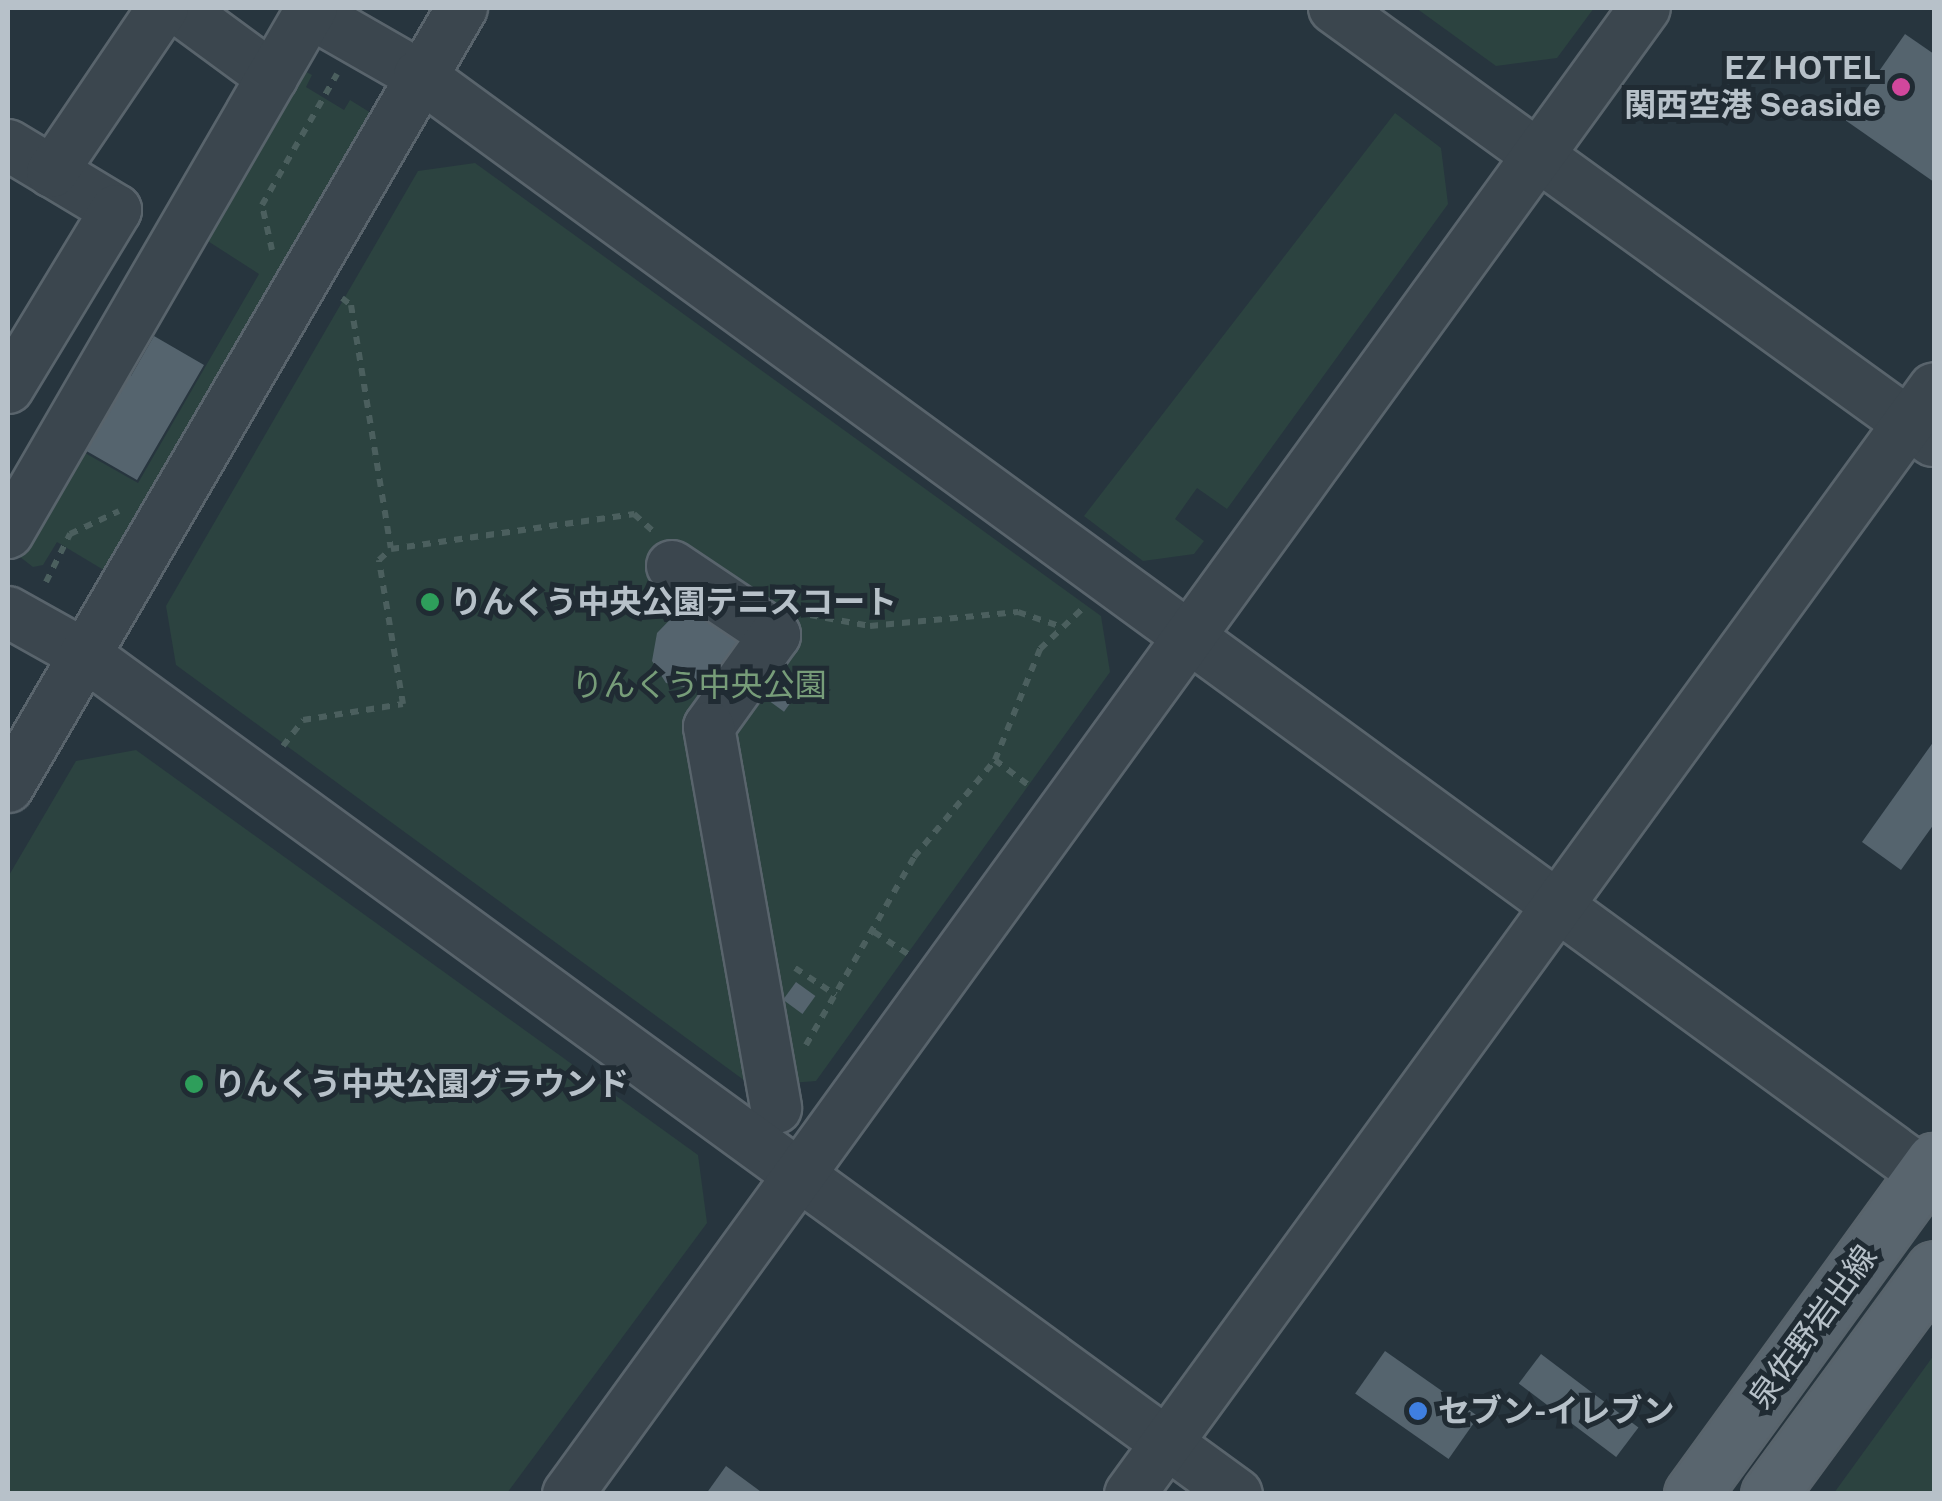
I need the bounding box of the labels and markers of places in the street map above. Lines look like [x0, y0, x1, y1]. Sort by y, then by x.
place label: EZ HOTEL 関西空港 Seaside [1624, 50, 1881, 125]
marker: EZ HOTEL 関西空港 Seaside [1890, 76, 1912, 98]
place label: りんくう中央公園テニスコート [450, 583, 898, 621]
marker: りんくう中央公園テニスコート [419, 591, 441, 613]
place label: りんくう中央公園グラウンド [214, 1065, 630, 1103]
marker: りんくう中央公園グラウンド [183, 1073, 205, 1095]
place label: セブン-イレブン [1438, 1392, 1675, 1430]
marker: セブン-イレブン [1407, 1400, 1429, 1422]

